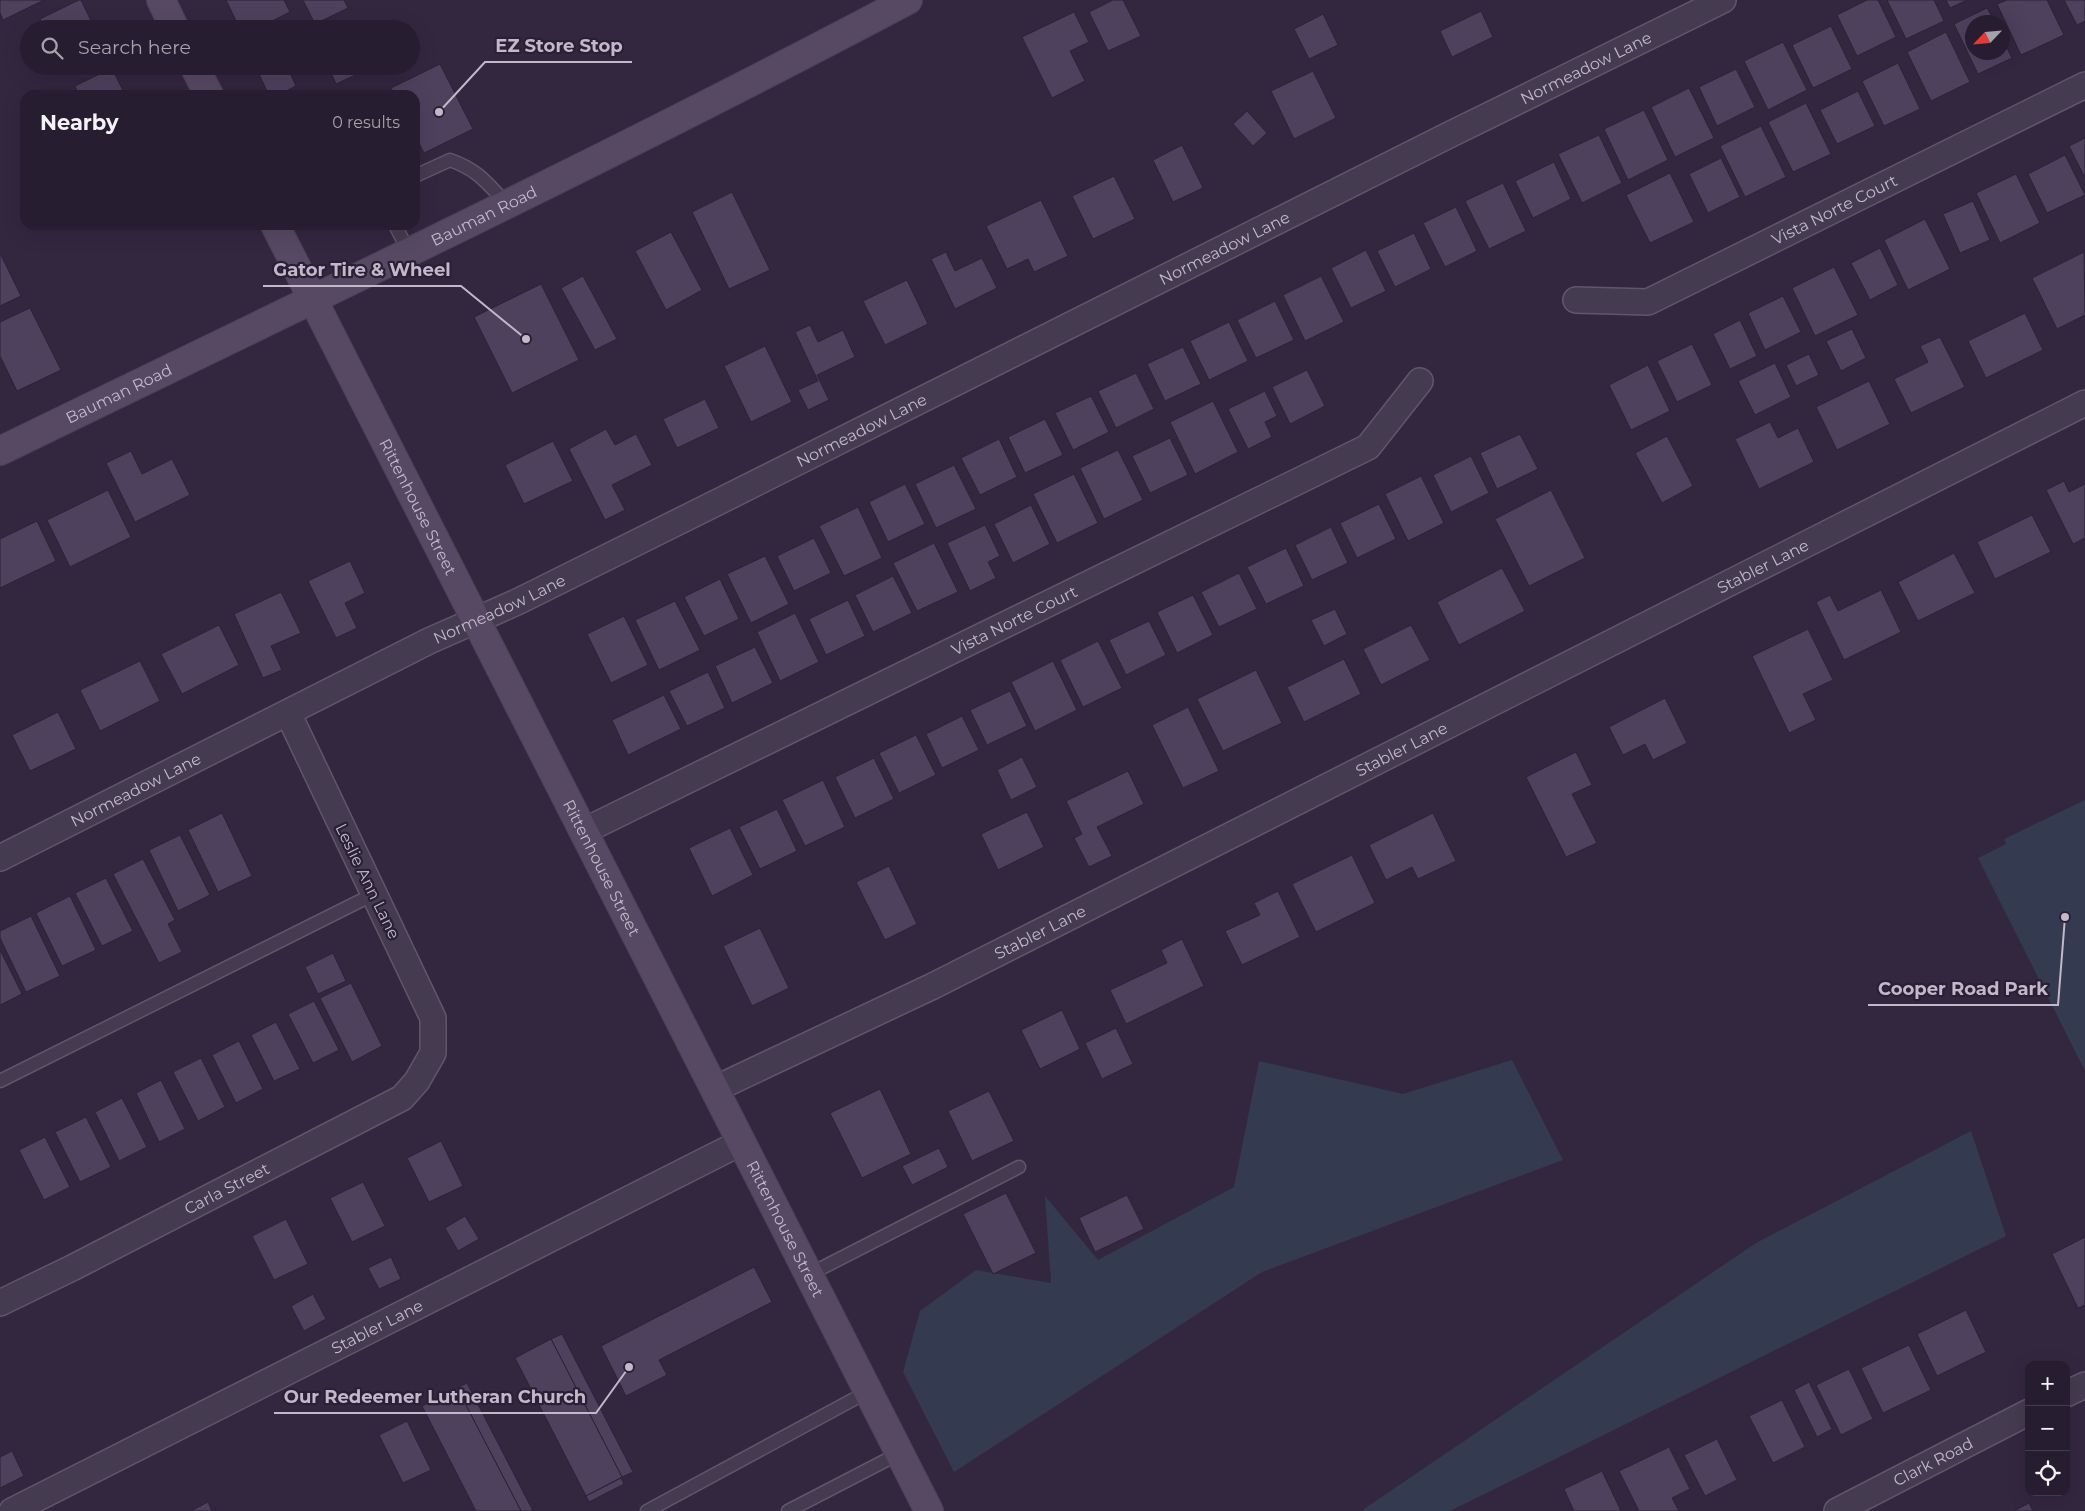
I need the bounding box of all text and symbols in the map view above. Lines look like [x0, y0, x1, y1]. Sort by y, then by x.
north arrow [1965, 15, 2010, 60]
search box [20, 20, 420, 75]
street label: Normeadow Lane [1517, 28, 1655, 108]
callout: EZ Store Stop [485, 29, 632, 62]
icon: search [38, 34, 66, 62]
text: EZ Store Stop [495, 35, 623, 57]
text: Search here [78, 36, 191, 59]
text: Nearby [40, 110, 119, 135]
text: 0 results [332, 113, 400, 132]
street label: Vista Norte Court [1769, 171, 1901, 249]
street label: Bauman Road [428, 182, 540, 250]
street label: Normeadow Lane [1156, 208, 1293, 289]
callout: Gator Tire & Wheel [263, 253, 461, 286]
text: Gator Tire & Wheel [273, 259, 451, 281]
street label: Bauman Road [63, 360, 175, 428]
street label: Normeadow Lane [793, 390, 930, 471]
street label: Rittenhouse Street [375, 436, 461, 579]
street label: Stabler Lane [1714, 535, 1812, 598]
street label: Normeadow Lane [430, 570, 569, 648]
street label: Vista Norte Court [948, 582, 1081, 660]
street label: Stabler Lane [1353, 718, 1451, 781]
street label: Normeadow Lane [68, 749, 204, 831]
street label: Rittenhouse Street [559, 797, 644, 940]
street label: Leslie Ann Lane [331, 820, 404, 942]
street label: Stabler Lane [991, 901, 1089, 963]
callout: Cooper Road Park [1868, 972, 2058, 1005]
text: Cooper Road Park [1878, 978, 2048, 1000]
street label: Rittenhouse Street [742, 1158, 828, 1301]
street label: Carla Street [181, 1159, 273, 1219]
street label: Stabler Lane [328, 1296, 426, 1358]
map controls [2025, 1361, 2070, 1496]
button: + [2025, 1361, 2070, 1406]
callout: Our Redeemer Lutheran Church [274, 1380, 596, 1413]
text: Our Redeemer Lutheran Church [284, 1386, 586, 1408]
button: − [2025, 1406, 2070, 1451]
street label: Clark Road [1890, 1434, 1976, 1490]
button: locate [2025, 1451, 2070, 1496]

